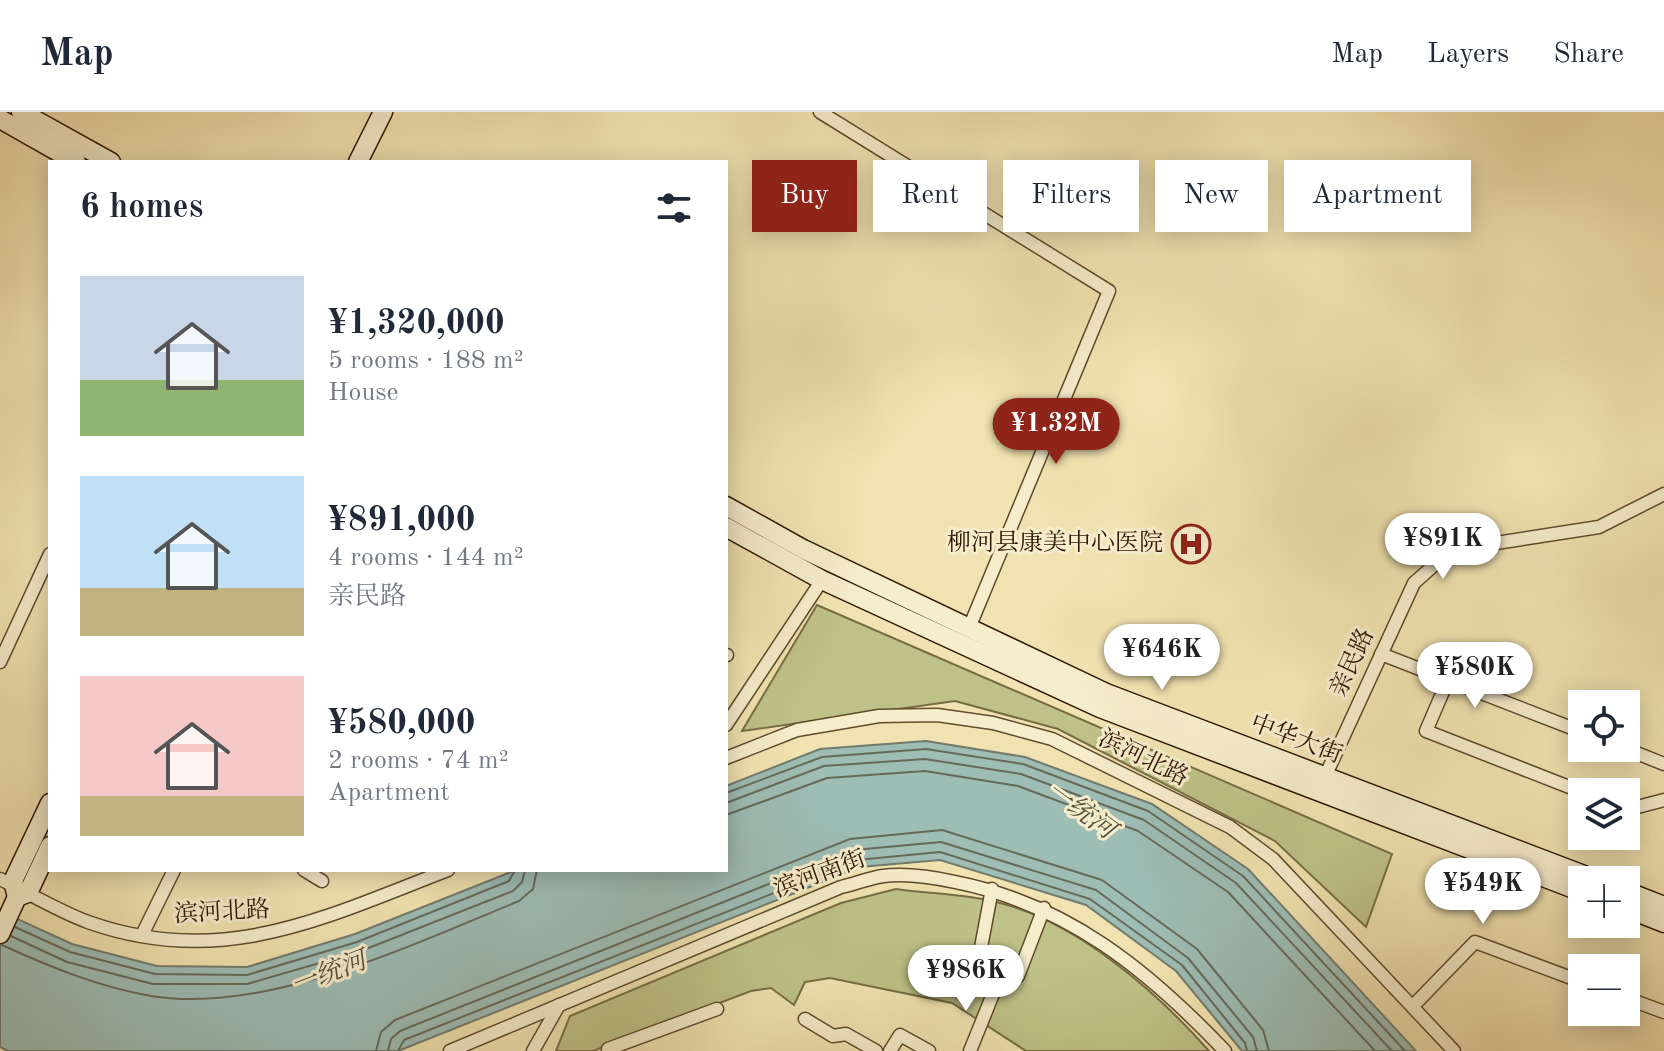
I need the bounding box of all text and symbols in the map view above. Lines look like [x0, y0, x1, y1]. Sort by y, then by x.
text: Map [40, 36, 114, 74]
text: Map [1331, 41, 1383, 69]
text: Layers [1427, 41, 1509, 69]
text: Share [1553, 41, 1624, 69]
chip: Buy [752, 160, 857, 232]
chip: Rent [873, 160, 987, 232]
chip: Filters [1003, 160, 1139, 232]
chip: New [1155, 160, 1268, 232]
chip: Apartment [1284, 160, 1471, 232]
icon: filters [652, 186, 696, 230]
text: 6 homes [80, 191, 203, 225]
text: ¥1,320,000 [328, 307, 505, 341]
icon: home [144, 308, 240, 404]
text: 5 rooms · 188 m² [328, 348, 524, 374]
text: House [328, 380, 399, 406]
pin: ¥1.32M [991, 398, 1121, 466]
text: ¥1.32M [1011, 411, 1101, 437]
text: ¥891,000 [328, 504, 476, 538]
icon: home [144, 508, 240, 604]
pin: ¥891K [1387, 513, 1499, 581]
hospital icon: 柳河县康美中心医院 [1170, 523, 1212, 565]
text: ¥891K [1403, 526, 1483, 552]
place label: 柳河县康美中心医院 [947, 529, 1163, 556]
text: 4 rooms · 144 m² [328, 545, 524, 571]
text: 亲民路 [328, 584, 406, 610]
pin: ¥646K [1106, 624, 1218, 692]
street label: 亲民路 [1324, 624, 1379, 701]
text: ¥646K [1122, 637, 1202, 663]
pin: ¥580K [1419, 642, 1531, 710]
text: ¥580K [1435, 655, 1515, 681]
map controls [1568, 690, 1640, 1026]
button: locate [1568, 690, 1640, 762]
text: ¥580,000 [328, 707, 476, 741]
icon: home [144, 708, 240, 804]
street label: 中华大街 [1247, 709, 1346, 768]
street label: 滨河北路 [1095, 724, 1193, 791]
text: 2 rooms · 74 m² [328, 748, 509, 774]
water label: 一统河 [1041, 776, 1124, 847]
button: layers [1568, 778, 1640, 850]
text: Apartment [328, 780, 450, 806]
street label: 滨河南街 [770, 844, 869, 903]
pin: ¥549K [1427, 858, 1539, 926]
button: + [1568, 866, 1640, 938]
text: ¥549K [1443, 871, 1523, 897]
street label: 滨河北路 [173, 896, 271, 927]
water label: 一统河 [287, 945, 374, 1000]
pin: ¥986K [910, 945, 1022, 1013]
button: − [1568, 954, 1640, 1026]
text: ¥986K [926, 958, 1006, 984]

